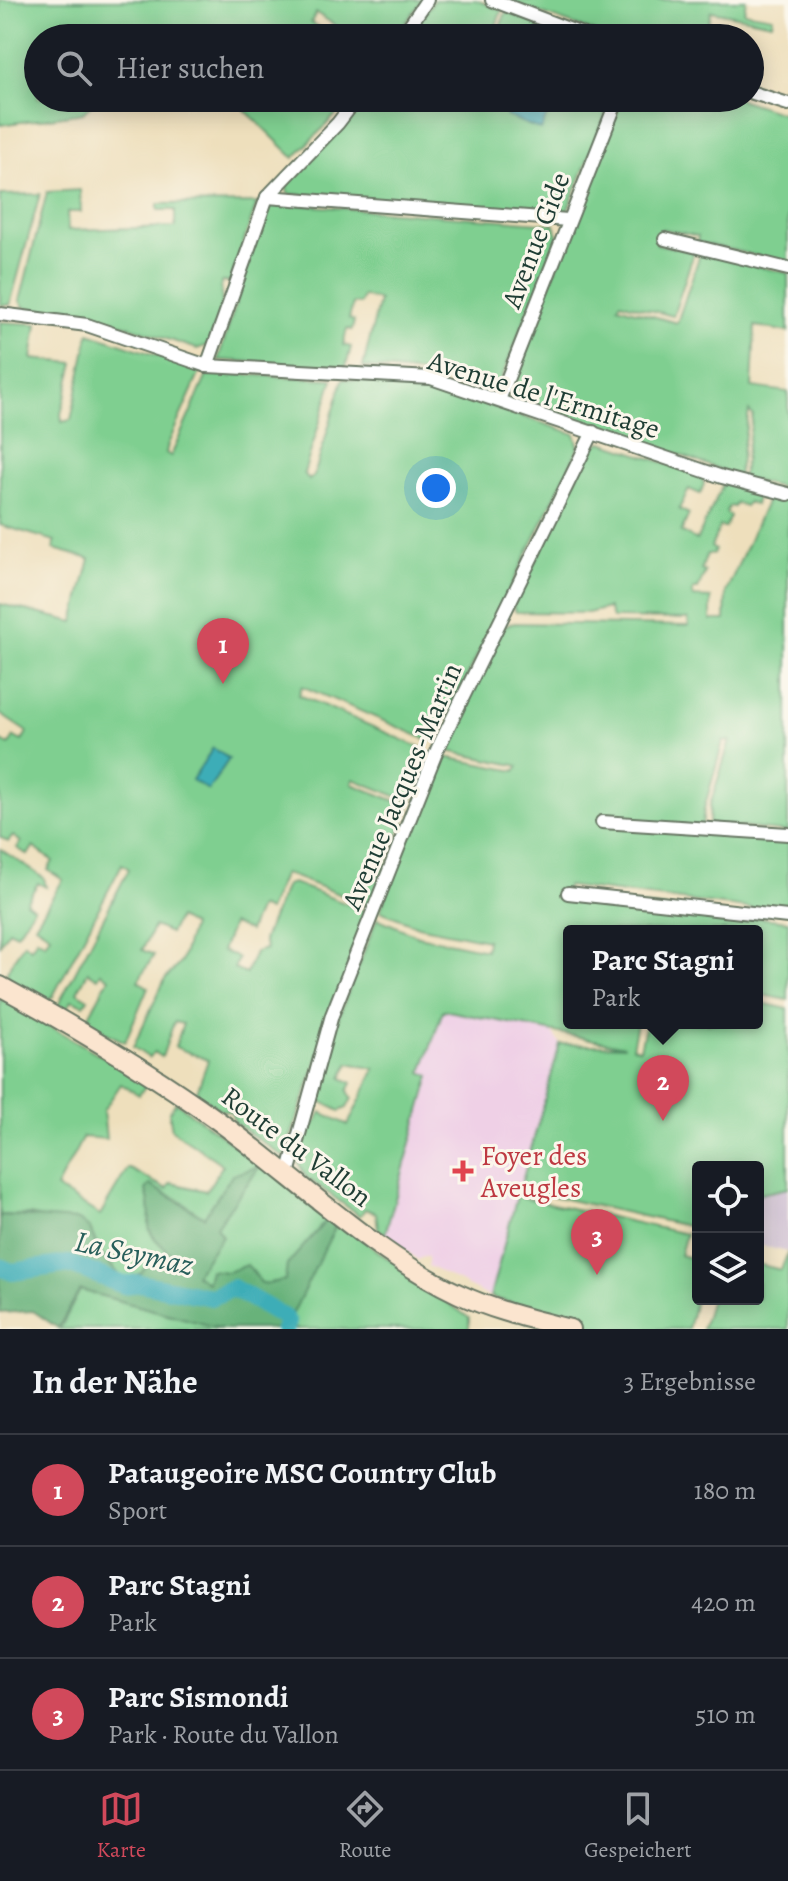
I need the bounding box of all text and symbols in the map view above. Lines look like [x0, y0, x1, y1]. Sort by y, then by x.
search box [24, 24, 764, 112]
icon: search [52, 46, 96, 90]
text: Hier suchen [116, 48, 265, 88]
street label: Avenue Gide [492, 167, 579, 315]
street label: Avenue de l'Ermitage [422, 341, 664, 448]
your location [416, 468, 456, 508]
pin: 1 [197, 618, 249, 684]
street label: Avenue Jacques-Martin [332, 657, 471, 917]
popup [563, 925, 763, 1029]
text: Parc Stagni [592, 940, 734, 980]
text: Park [592, 980, 640, 1015]
pin: 2 [637, 1055, 689, 1121]
street label: Route du Vallon [213, 1078, 379, 1216]
place label: Foyer des Aveugles [480, 1137, 587, 1207]
marker: Foyer des Aveugles [452, 1160, 474, 1182]
map controls [692, 1161, 764, 1305]
button: locate [692, 1161, 764, 1233]
pin: 3 [571, 1209, 623, 1275]
water label: La Seymaz [71, 1221, 197, 1285]
button: layers [692, 1233, 764, 1305]
text: In der Nähe [32, 1358, 198, 1405]
text: 3 Ergebnisse [623, 1364, 756, 1399]
text: Pataugeoire MSC Country Club [108, 1453, 496, 1493]
text: 1 [53, 1473, 63, 1508]
text: 180 m [694, 1473, 756, 1508]
text: Sport [108, 1493, 167, 1528]
text: Parc Stagni [108, 1565, 251, 1605]
text: 2 [52, 1585, 64, 1620]
text: 420 m [691, 1585, 756, 1620]
text: Park [108, 1605, 157, 1640]
text: Parc Sismondi [108, 1677, 289, 1717]
text: 3 [52, 1697, 64, 1732]
text: 510 m [695, 1697, 756, 1732]
text: Park · Route du Vallon [108, 1717, 339, 1752]
tab: Karte [96, 1787, 146, 1865]
tab: Route [339, 1787, 391, 1865]
tab: Gespeichert [584, 1787, 692, 1865]

